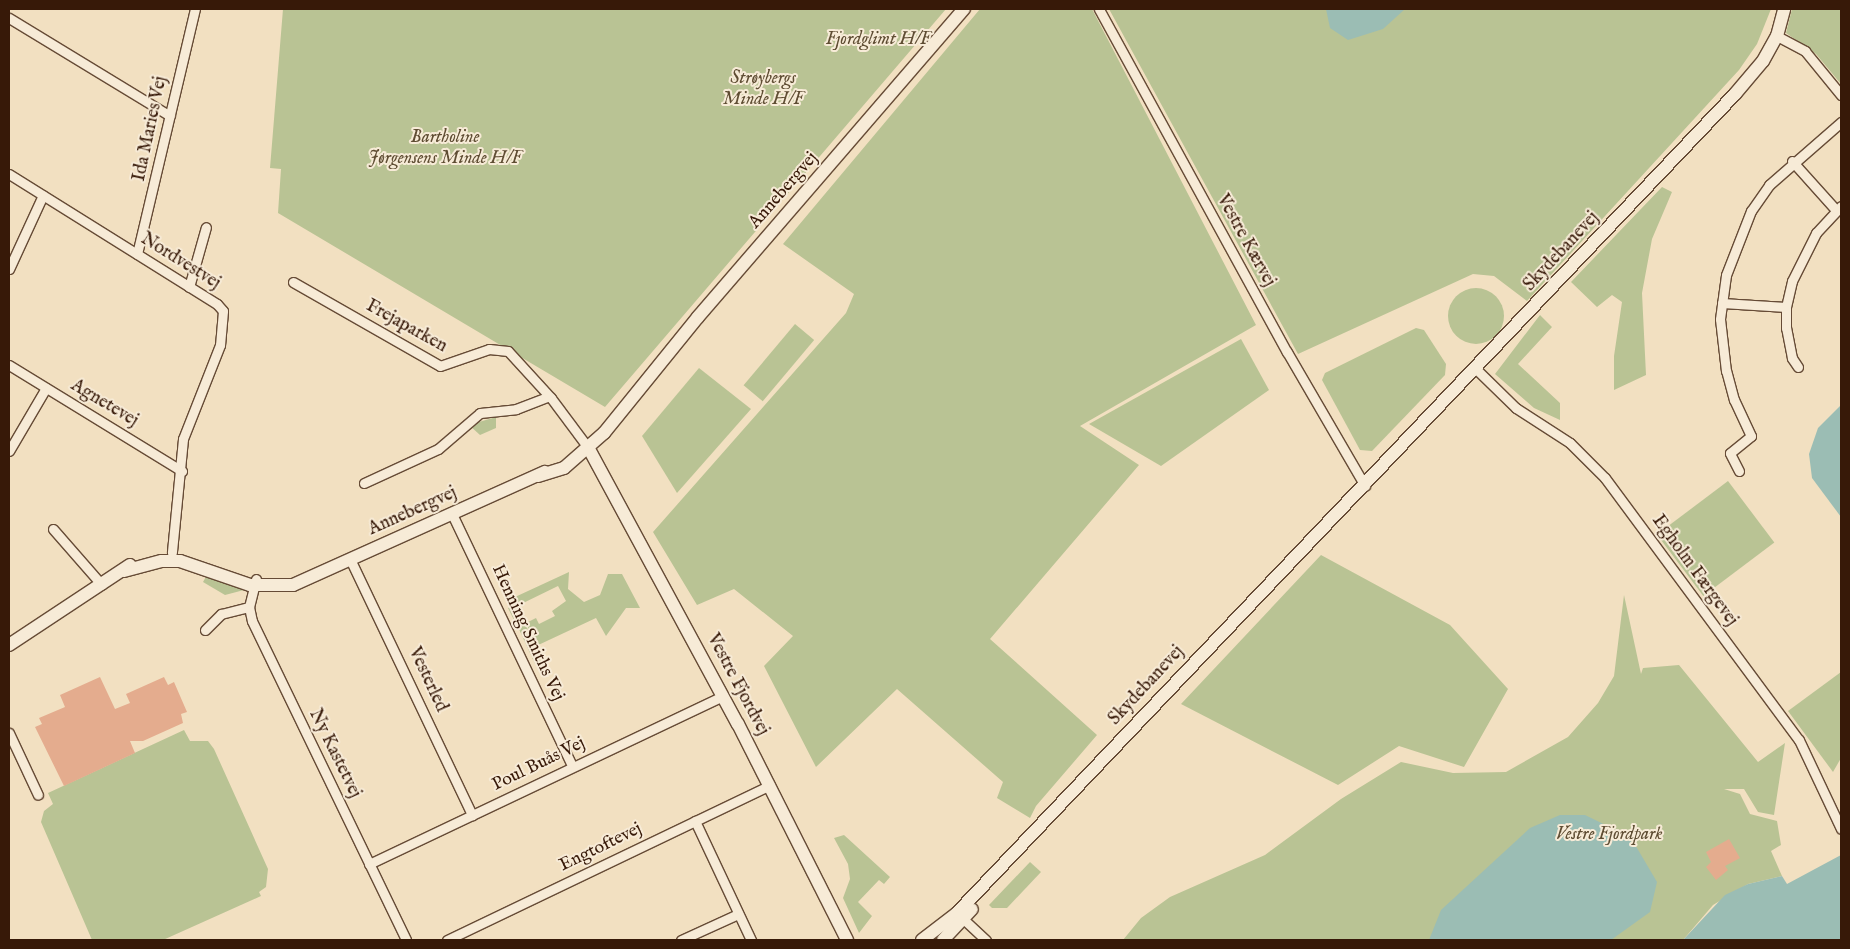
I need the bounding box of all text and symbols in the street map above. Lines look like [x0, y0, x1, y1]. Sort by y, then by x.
park label: Fjordglimt H/F [826, 29, 930, 51]
park label: Strøybergs Minde H/F [723, 69, 803, 112]
street label: Ida Maries Vej [129, 74, 173, 184]
park label: Bartholine Jørgensens Minde H/F [369, 128, 521, 170]
street label: Annebergvej [745, 148, 823, 234]
street label: Vestre Kærvej [1211, 191, 1279, 291]
street label: Skydebanevej [1520, 208, 1604, 296]
street label: Nordvestvej [136, 229, 224, 295]
street label: Frejaparken [362, 296, 450, 358]
street label: Agnetevej [66, 376, 142, 432]
street label: Annebergvej [365, 483, 461, 541]
street label: Egholm Færgevej [1646, 511, 1742, 631]
street label: Henning Smiths Vej [486, 561, 568, 705]
street label: Vestre Fjordvej [701, 630, 773, 740]
street label: Skydebanevej [1105, 642, 1189, 730]
street label: Vesterled [403, 644, 451, 716]
street label: Ny Kastetvej [303, 706, 365, 802]
street label: Poul Buås Vej [489, 733, 589, 797]
street label: Engtoftevej [556, 819, 646, 877]
park label: Vestre Fjordpark [1556, 824, 1662, 846]

